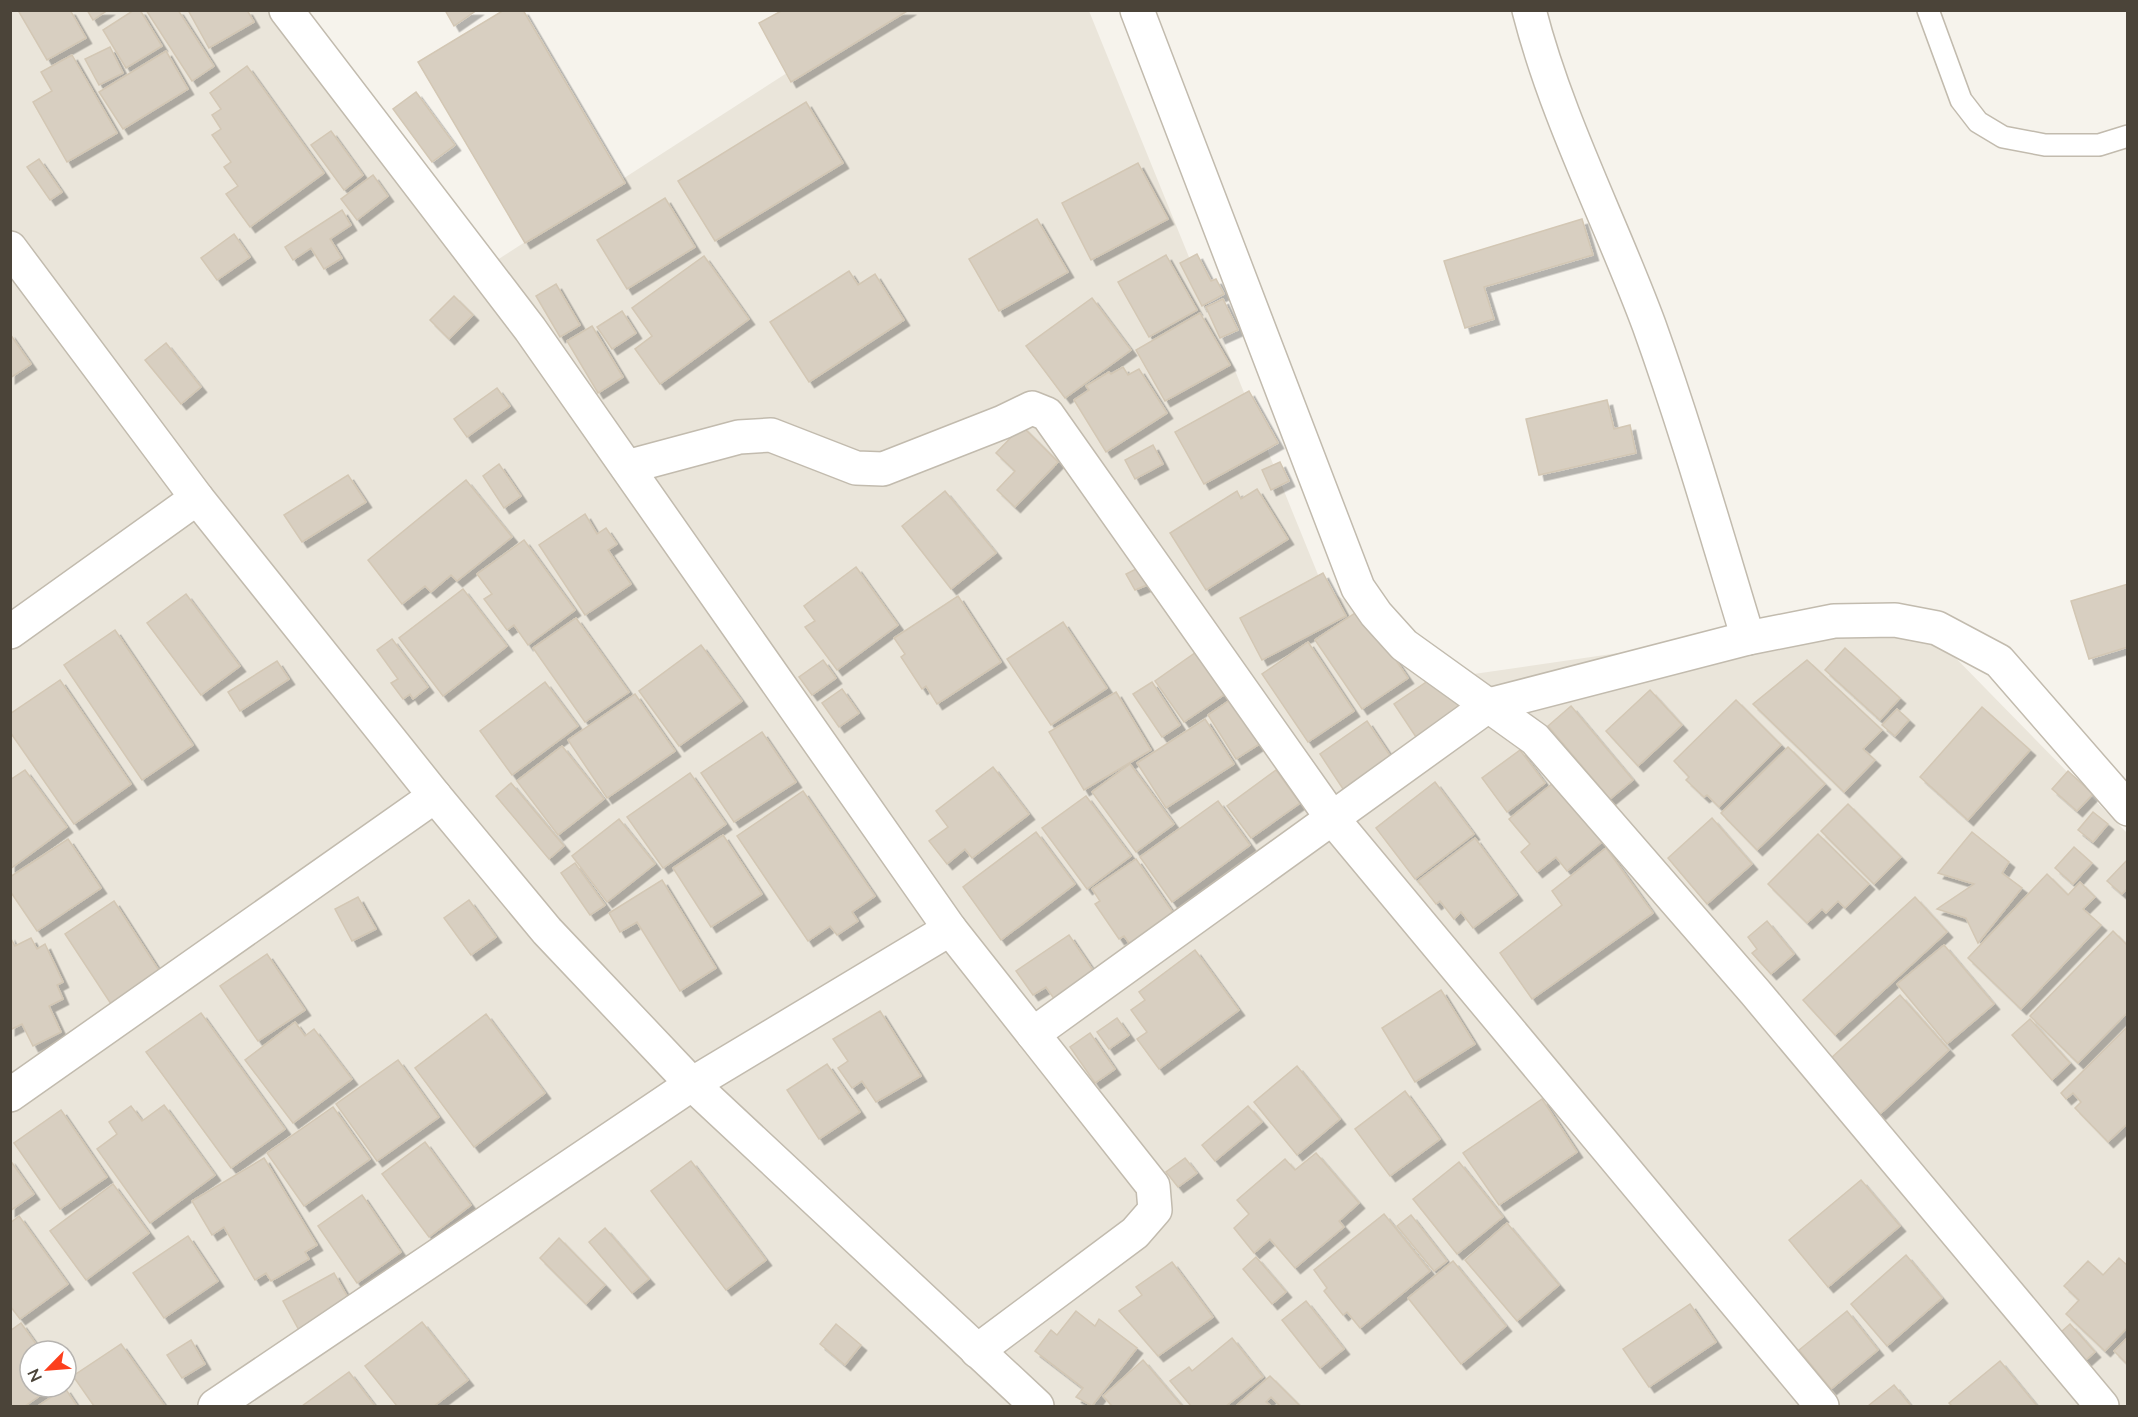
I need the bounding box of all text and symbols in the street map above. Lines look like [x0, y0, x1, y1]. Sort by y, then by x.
north arrow [18, 1339, 78, 1399]
text: N [23, 1366, 45, 1385]

